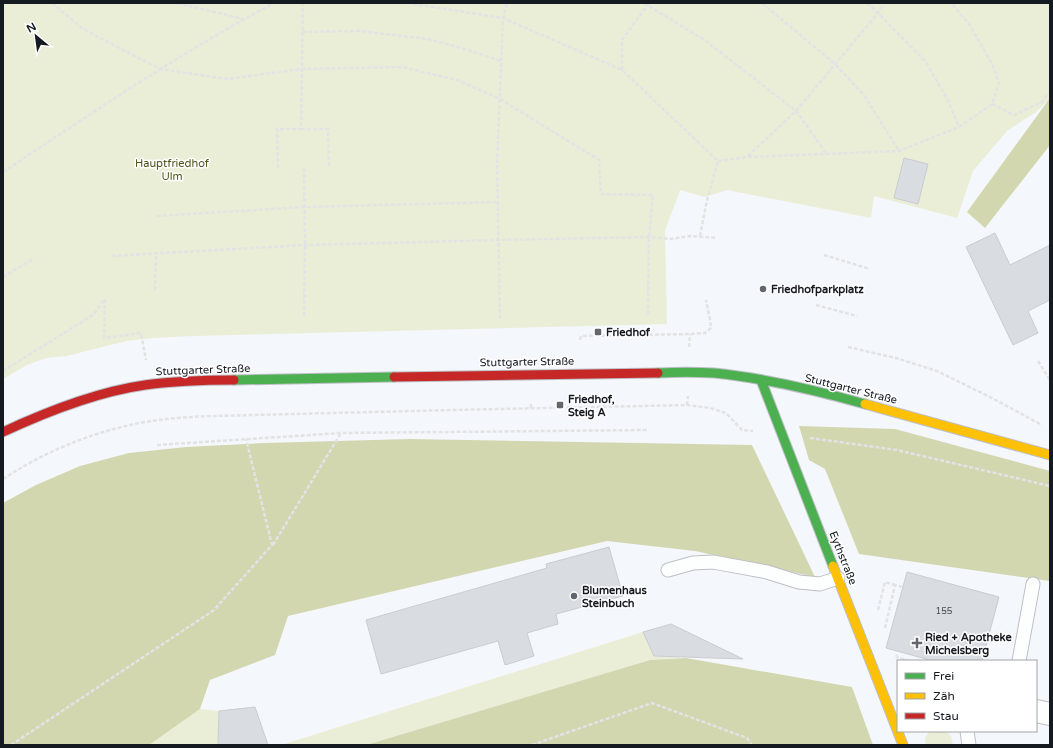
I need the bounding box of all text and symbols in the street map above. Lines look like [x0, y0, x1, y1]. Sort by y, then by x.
north arrow [16, 16, 56, 56]
text: N [24, 20, 38, 36]
park label: Hauptfriedhof Ulm [135, 157, 210, 183]
place label: Friedhofparkplatz [771, 283, 864, 297]
marker: Friedhofparkplatz [758, 284, 768, 294]
place label: Friedhof [606, 326, 651, 339]
marker: Friedhof [593, 327, 603, 337]
street label: Stuttgarter Straße [480, 355, 574, 369]
street label: Stuttgarter Straße [156, 362, 250, 378]
street label: Stuttgarter Straße [804, 371, 898, 407]
place label: Friedhof, Steig A [568, 393, 615, 420]
marker: Friedhof, Steig A [555, 400, 565, 410]
street label: Eythstraße [826, 529, 860, 587]
place label: Blumenhaus Steinbuch [582, 584, 648, 610]
marker: Blumenhaus Steinbuch [569, 591, 579, 601]
house number: 155 [936, 606, 953, 617]
place label: Ried + Apotheke Michelsberg [925, 631, 1012, 658]
marker: Ried + Apotheke Michelsberg [912, 638, 922, 648]
legend [897, 660, 1037, 732]
text: Frei [933, 669, 954, 683]
text: Zäh [933, 689, 955, 703]
text: Stau [933, 709, 959, 723]

